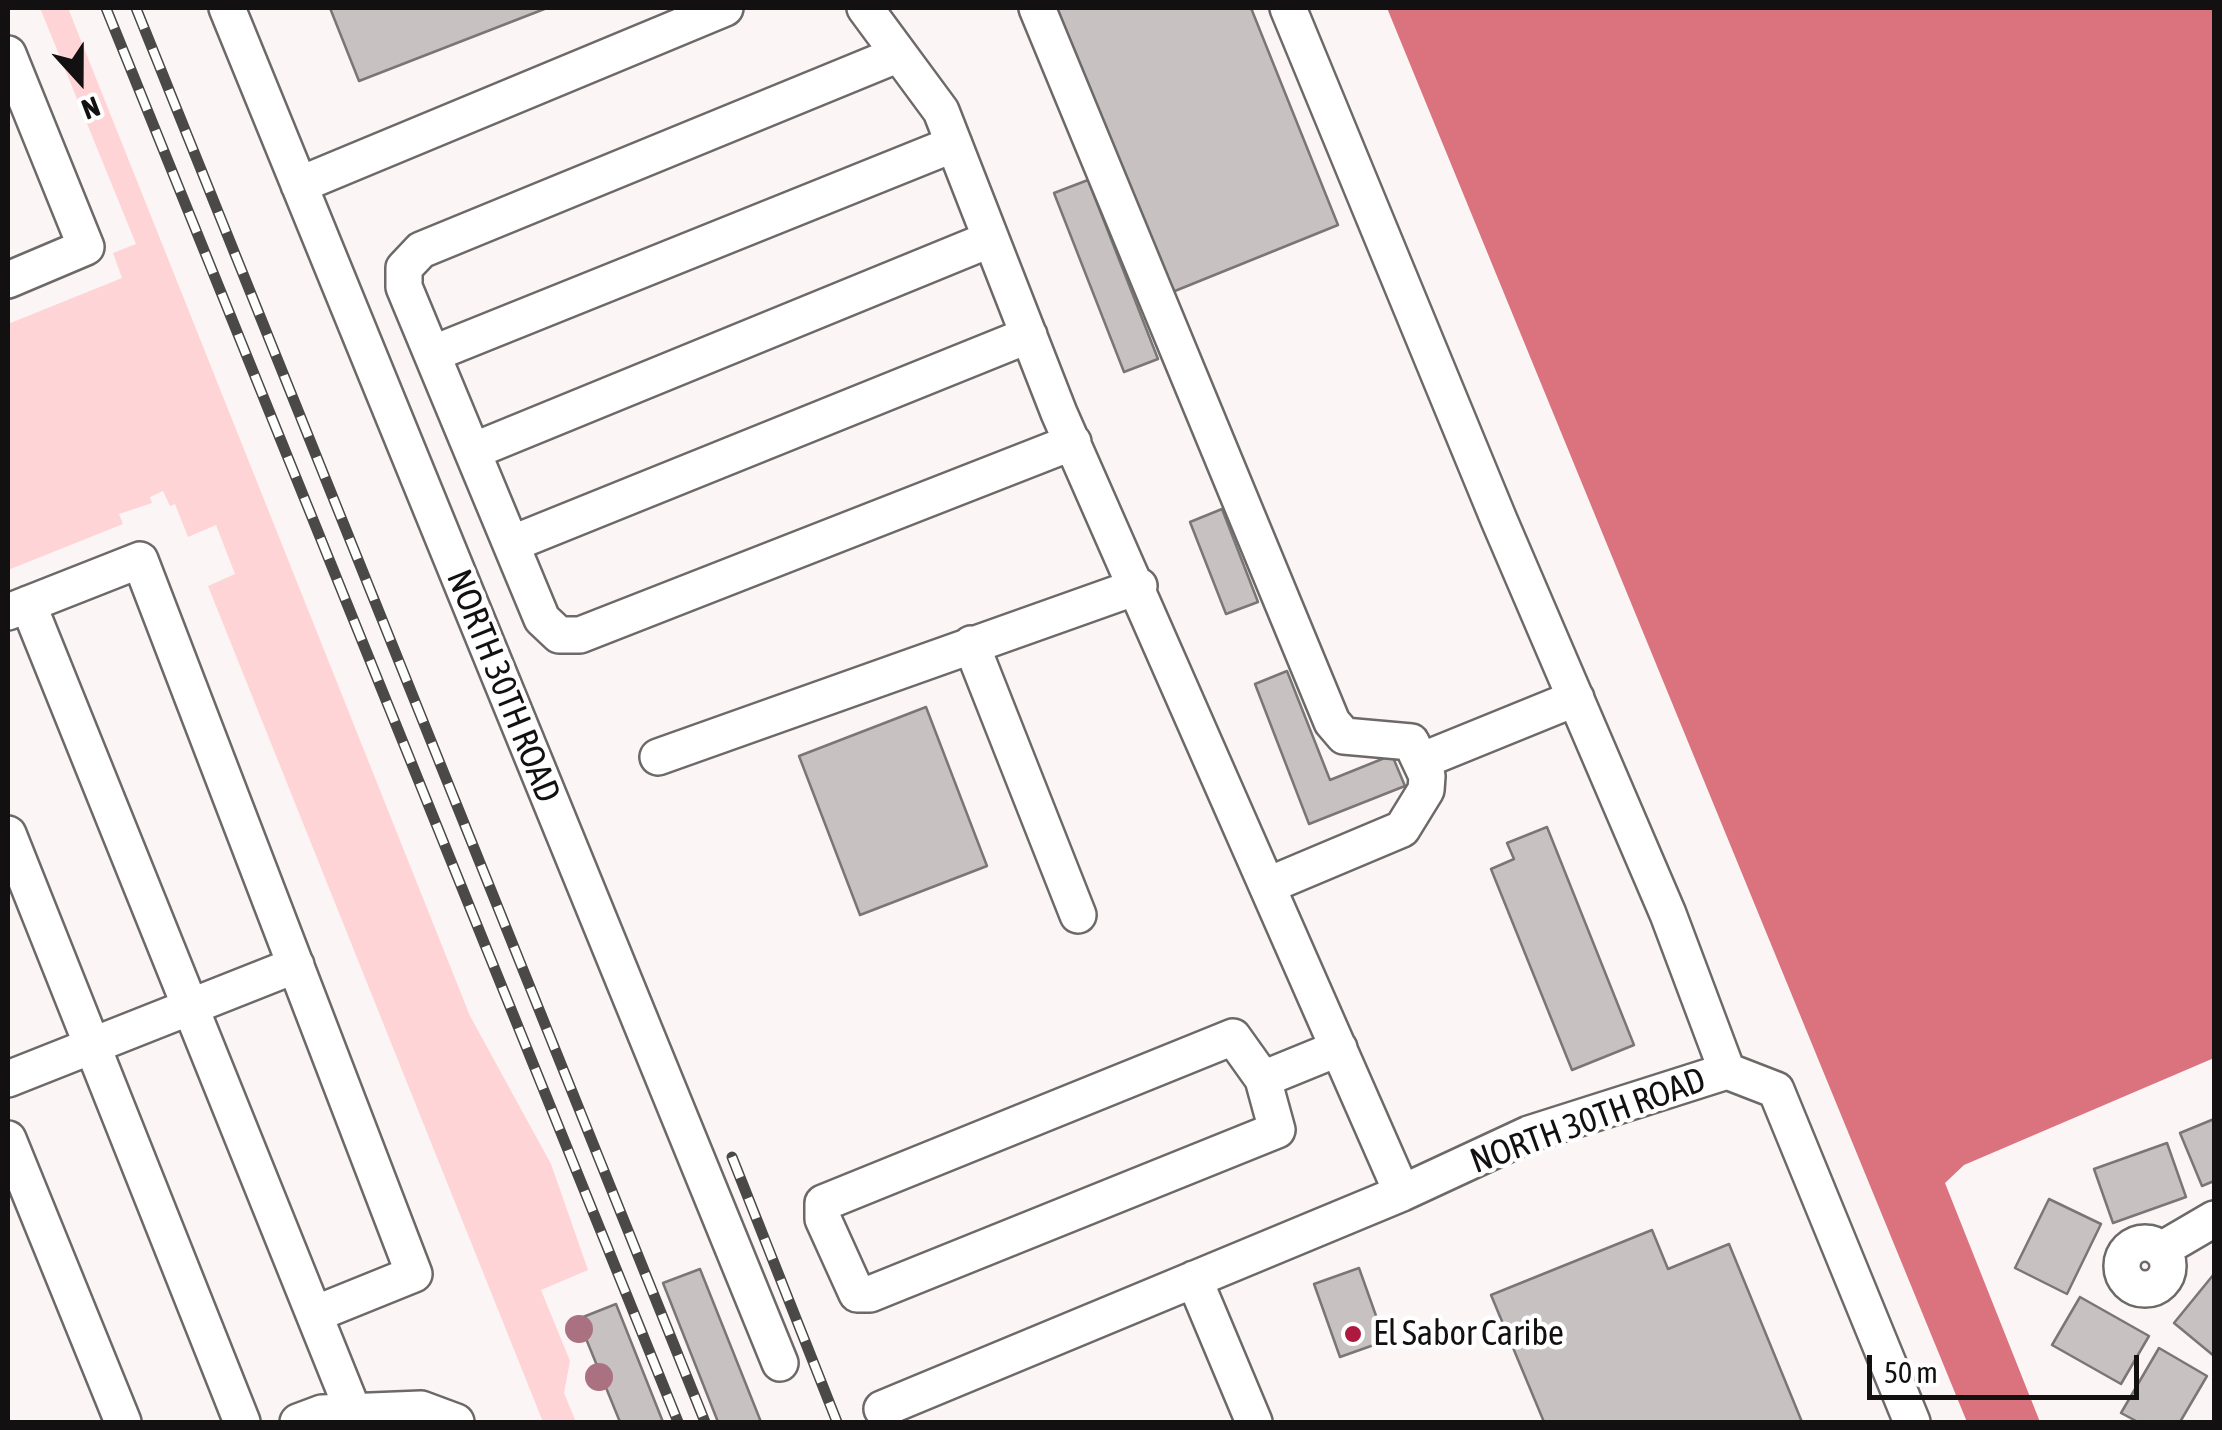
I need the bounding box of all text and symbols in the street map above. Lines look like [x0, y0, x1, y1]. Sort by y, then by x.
north arrow [30, 30, 130, 130]
text: N [77, 90, 104, 126]
street label: NORTH 30TH ROAD [437, 564, 569, 808]
street label: NORTH 30TH ROAD [1465, 1059, 1711, 1183]
place label: El Sabor Caribe [1373, 1313, 1564, 1355]
marker: El Sabor Caribe [1342, 1323, 1364, 1345]
scale bar [1872, 1335, 2144, 1397]
text: 50 m [1884, 1355, 1938, 1389]

